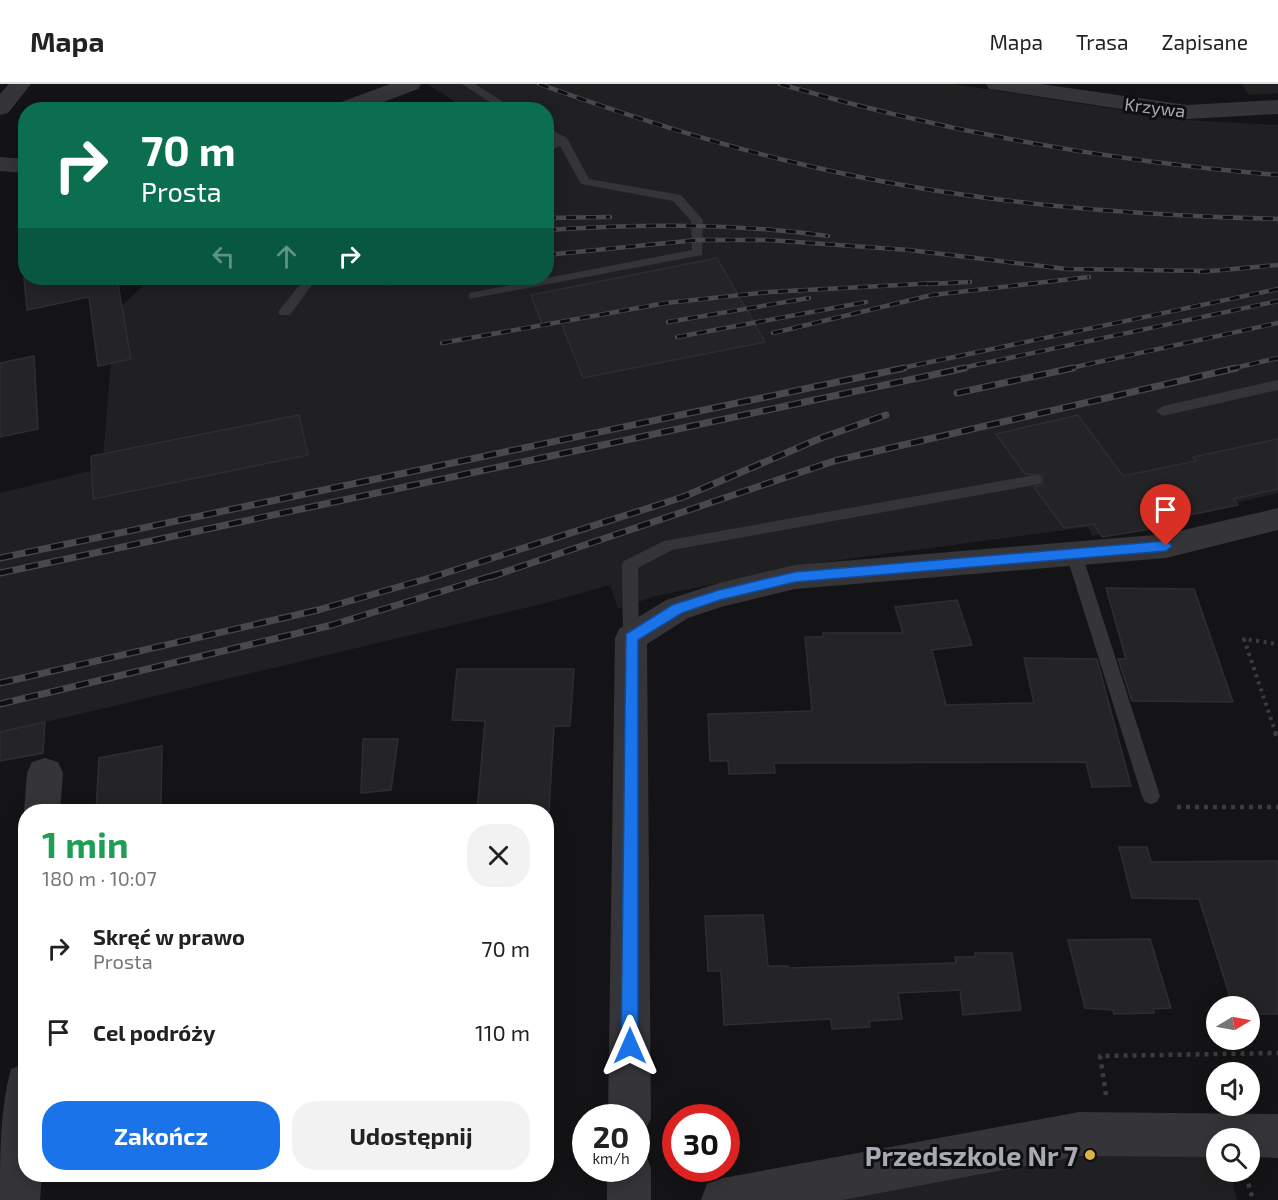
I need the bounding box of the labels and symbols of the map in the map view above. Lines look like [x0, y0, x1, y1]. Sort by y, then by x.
street label: Krzywa [1123, 92, 1187, 122]
pin [1140, 484, 1191, 546]
north arrow [1206, 996, 1260, 1050]
position arrow [598, 1014, 662, 1078]
speed limit sign: 30 [662, 1104, 740, 1182]
place label: Przedszkole Nr 7 [865, 1139, 1078, 1171]
marker: Przedszkole Nr 7 [1083, 1148, 1097, 1162]

